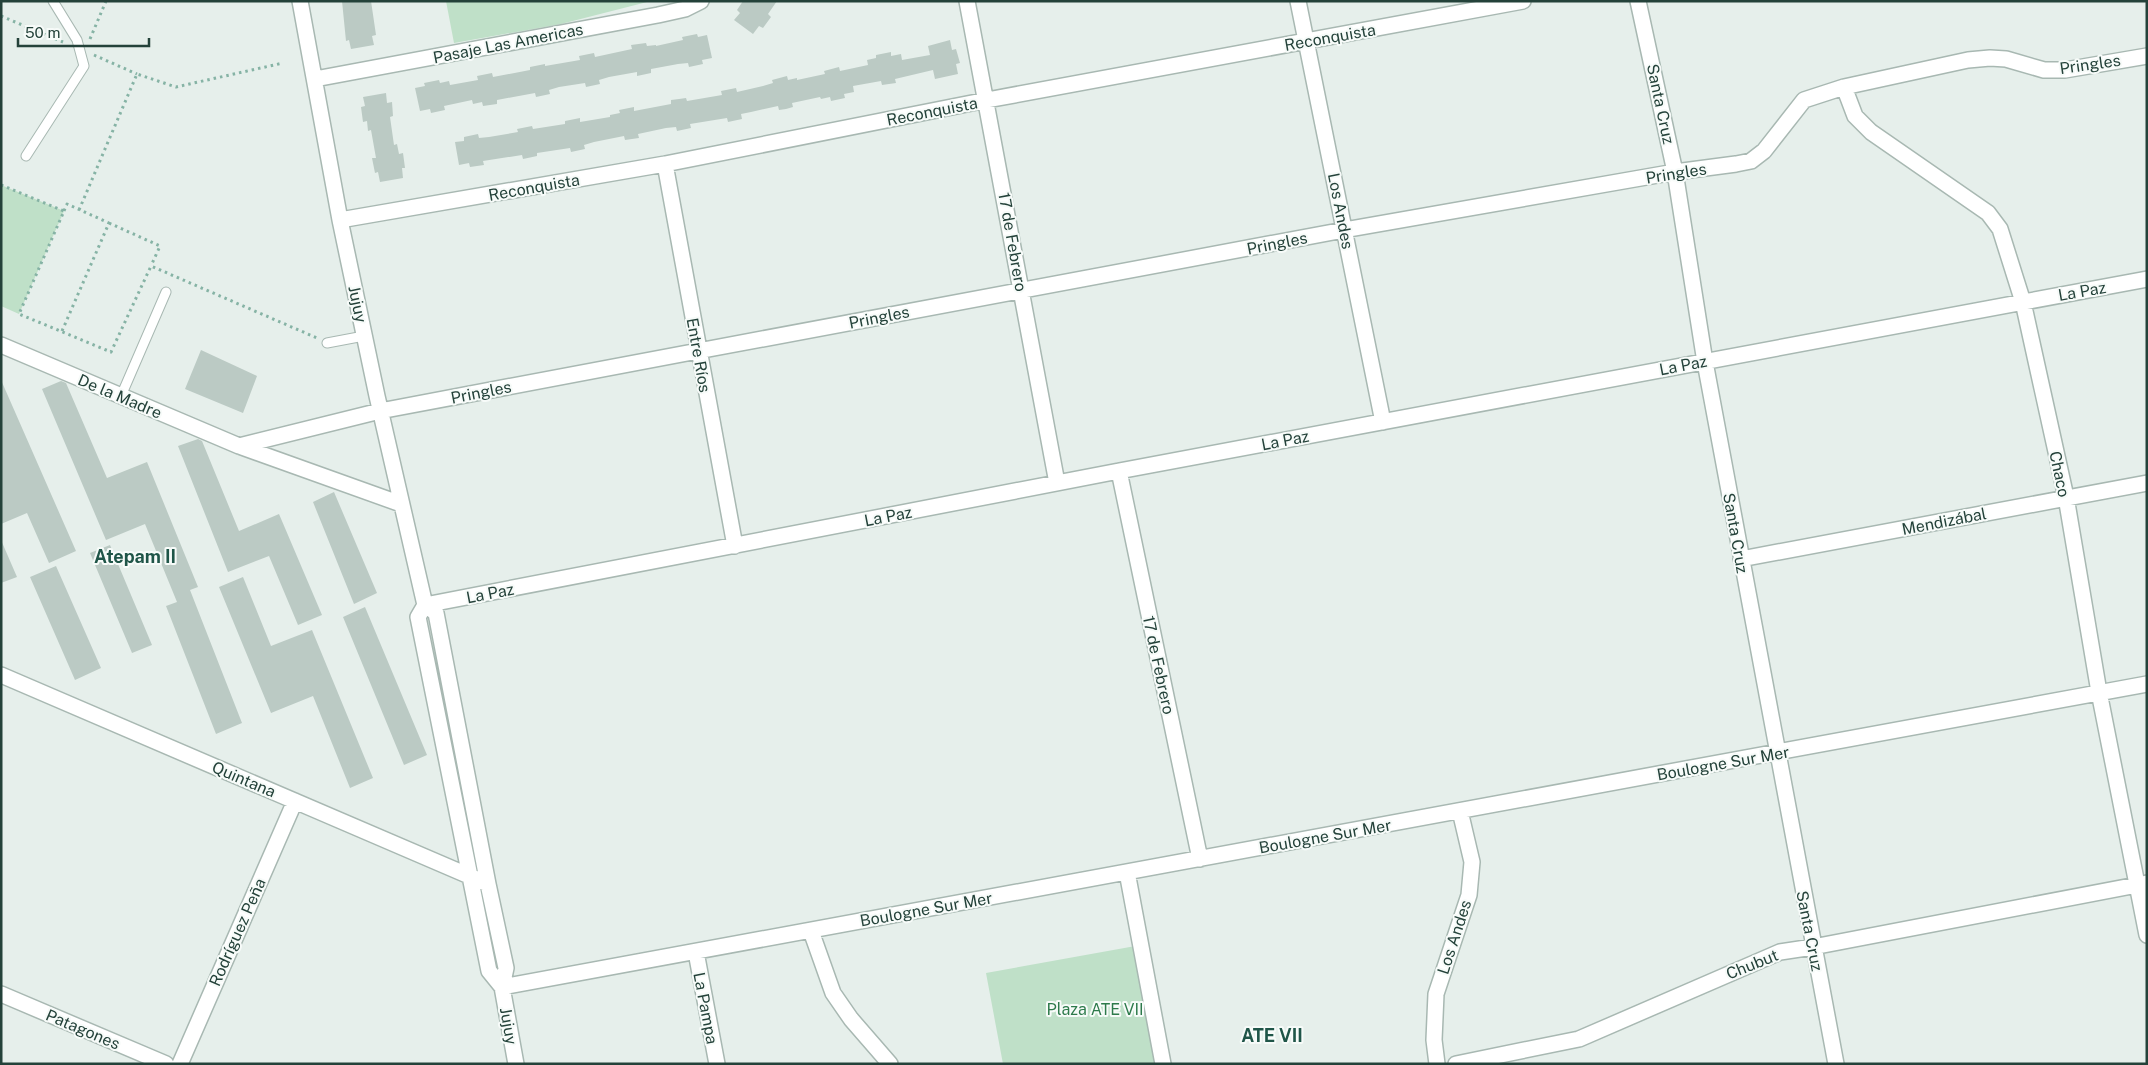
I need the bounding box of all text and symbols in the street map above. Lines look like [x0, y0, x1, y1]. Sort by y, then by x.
scale bar [18, 15, 149, 47]
street label: Pasaje Las Americas [431, 20, 585, 67]
street label: Reconquista [1283, 20, 1377, 55]
text: 50 m [25, 24, 60, 41]
street label: Pringles [2058, 51, 2122, 78]
street label: Santa Cruz [1643, 62, 1678, 146]
street label: Reconquista [885, 93, 979, 130]
street label: Pringles [1644, 159, 1708, 188]
street label: Reconquista [487, 170, 581, 205]
street label: Los Andes [1324, 171, 1357, 251]
street label: 17 de Febrero [994, 191, 1031, 293]
street label: Pringles [1245, 228, 1309, 259]
street label: La Paz [2057, 278, 2108, 305]
street label: Jujuy [344, 284, 371, 325]
street label: Pringles [847, 302, 911, 333]
street label: Entre Ríos [683, 316, 714, 394]
street label: La Paz [1658, 352, 1709, 379]
street label: De la Madre [75, 370, 165, 423]
street label: Pringles [449, 377, 513, 408]
street label: La Paz [1260, 427, 1311, 454]
street label: Chaco [2045, 449, 2074, 499]
street label: Santa Cruz [1719, 491, 1752, 575]
street label: La Paz [863, 503, 914, 530]
street label: Mendizábal [1900, 504, 1988, 539]
district label: Atepam II [94, 546, 176, 567]
street label: La Paz [465, 580, 516, 607]
street label: 17 de Febrero [1139, 614, 1178, 716]
street label: Boulogne Sur Mer [1655, 742, 1791, 785]
street label: Quintana [209, 758, 279, 801]
street label: Boulogne Sur Mer [1257, 815, 1393, 858]
street label: Rodríguez Peña [205, 875, 270, 989]
street label: Boulogne Sur Mer [858, 888, 994, 931]
street label: Santa Cruz [1792, 889, 1827, 973]
street label: Los Andes [1434, 898, 1475, 977]
street label: Chubut [1723, 945, 1781, 984]
street label: La Pampa [689, 971, 722, 1046]
park label: Plaza ATE VII [1047, 1000, 1143, 1019]
street label: Patagones [43, 1005, 123, 1054]
street label: Jujuy [496, 1006, 521, 1047]
district label: ATE VII [1241, 1025, 1303, 1046]

